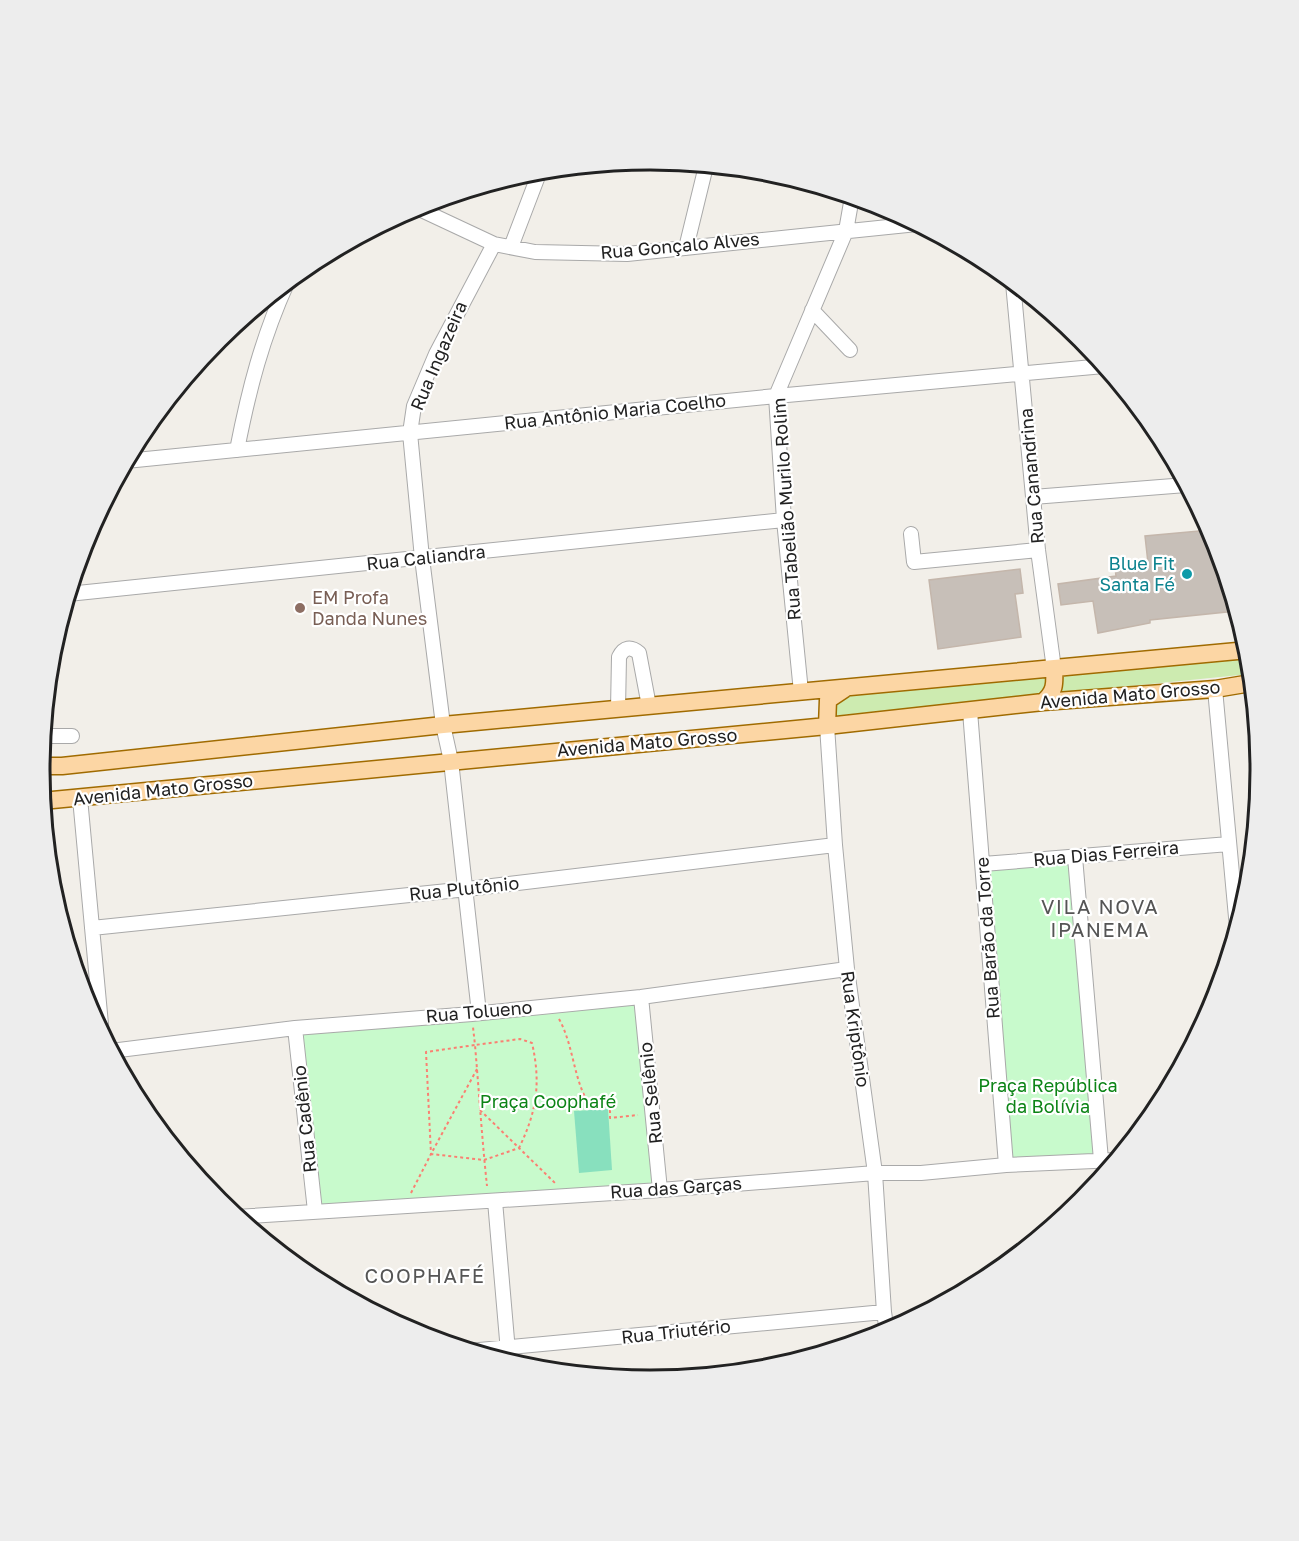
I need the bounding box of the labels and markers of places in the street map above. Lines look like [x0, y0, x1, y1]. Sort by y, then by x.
place label: Blue Fit Santa Fé [1100, 552, 1175, 595]
marker: Blue Fit Santa Fé [1180, 567, 1194, 581]
place label: EM Profª Danda Nunes [312, 586, 427, 629]
marker: EM Profª Danda Nunes [293, 601, 307, 615]

